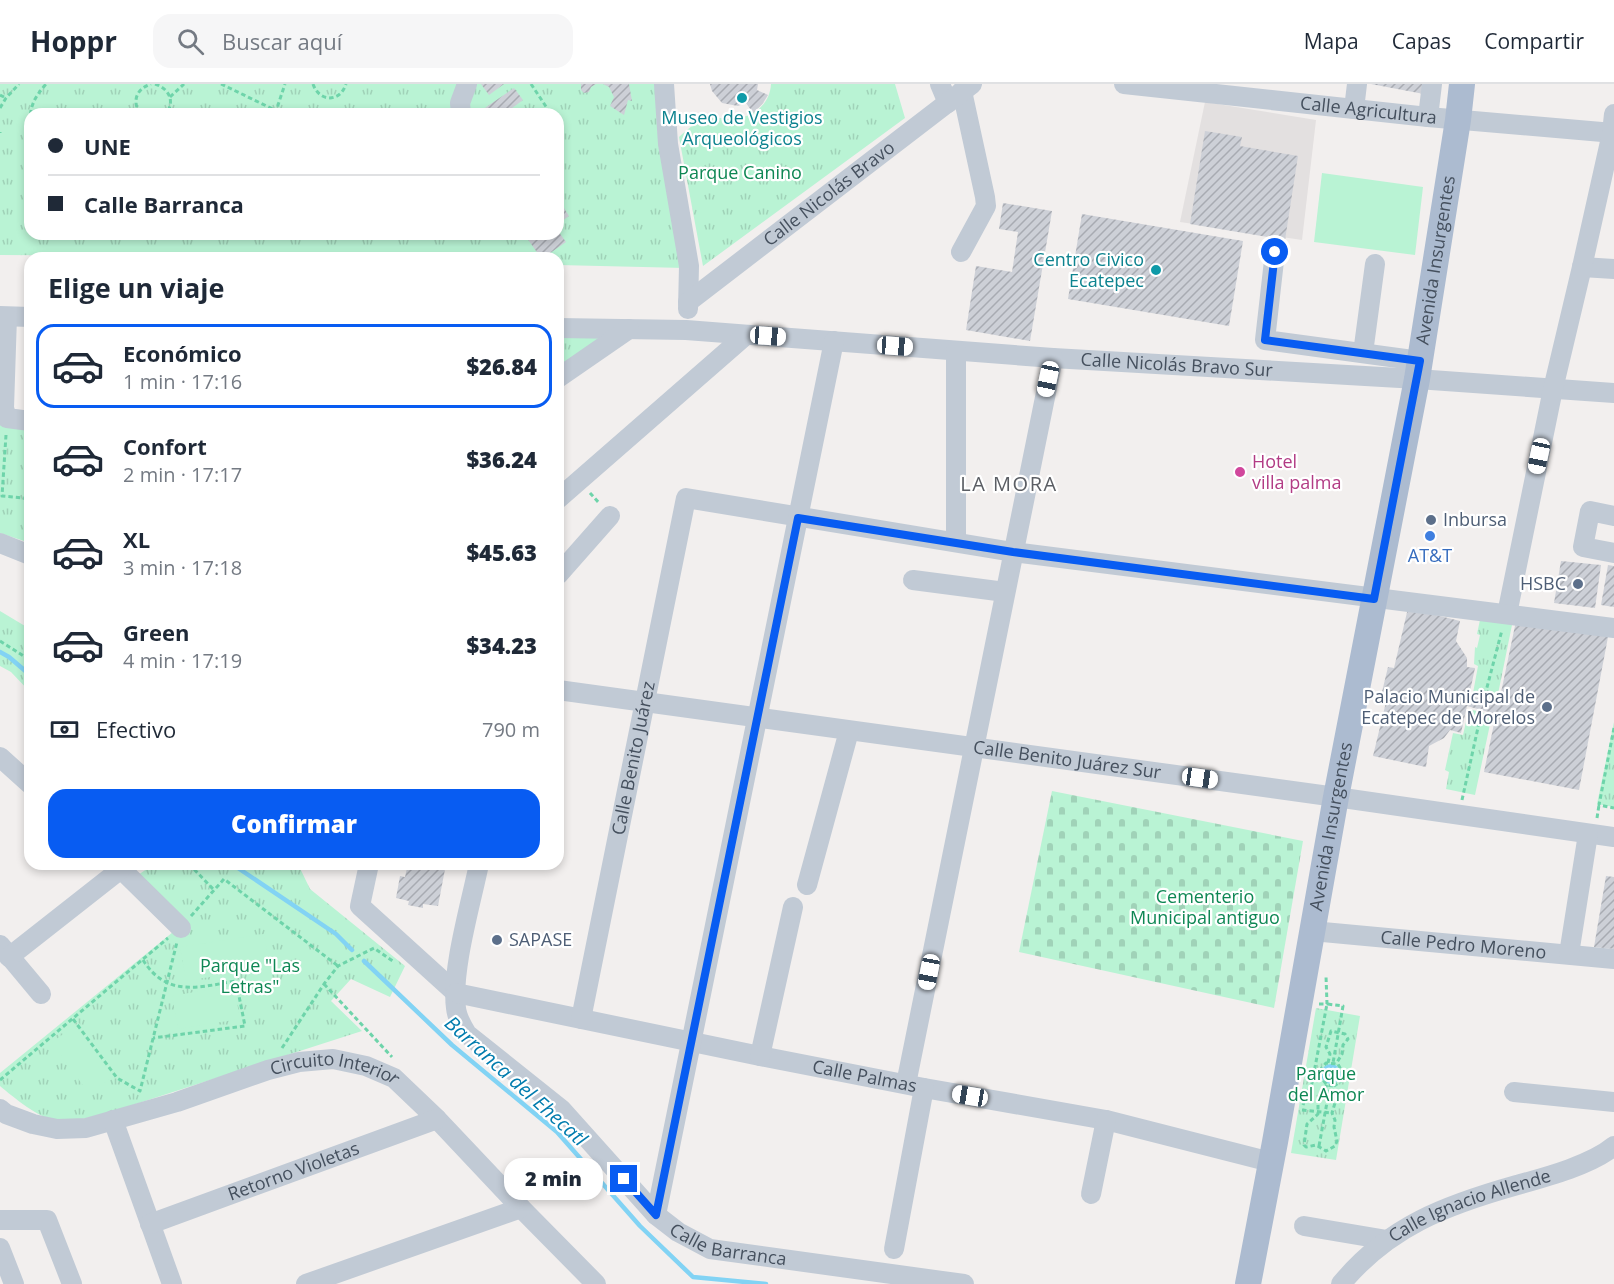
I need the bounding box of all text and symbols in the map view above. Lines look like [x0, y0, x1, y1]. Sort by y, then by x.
search box [153, 14, 573, 68]
text: Hoppr [30, 22, 117, 60]
icon: search [174, 25, 207, 58]
text: Buscar aquí [222, 26, 342, 56]
text: Mapa [1304, 27, 1359, 55]
text: Capas [1392, 27, 1451, 55]
text: Compartir [1484, 27, 1584, 55]
street label: Calle Agricultura [1299, 90, 1438, 129]
marker: Museo de Vestigios Arqueológicos [735, 91, 749, 105]
place label: Museo de Vestigios Arqueológicos [661, 105, 823, 150]
text: UNE [84, 131, 131, 161]
street label: Calle Nicolás Bravo [758, 135, 899, 251]
park label: Parque Canino [678, 160, 802, 184]
street label: Avenida Insurgentes [1410, 174, 1460, 346]
text: Calle Barranca [84, 189, 244, 219]
route start [1261, 238, 1288, 265]
place label: Centro Civico Ecatepec [1033, 247, 1144, 292]
marker: Centro Civico Ecatepec [1149, 263, 1163, 277]
text: Elige un viaje [48, 269, 224, 306]
car [749, 326, 787, 346]
car [876, 336, 914, 356]
text: Económico [123, 338, 242, 368]
icon: car [51, 339, 105, 393]
street label: Calle Nicolás Bravo Sur [1080, 347, 1274, 382]
text: $26.84 [466, 351, 537, 381]
car [1035, 360, 1061, 398]
text: 1 min · 17:16 [123, 368, 242, 395]
text: Confort [123, 431, 207, 461]
icon: car [51, 432, 105, 486]
car [1526, 437, 1552, 475]
text: $36.24 [466, 444, 537, 474]
place label: Hotel villa palma [1252, 449, 1342, 494]
text: 2 min · 17:17 [123, 461, 242, 488]
marker: Hotel villa palma [1233, 465, 1247, 479]
district label: LA MORA [960, 470, 1058, 497]
place label: Inbursa [1443, 507, 1507, 531]
marker: Inbursa [1424, 513, 1438, 527]
text: XL [123, 524, 150, 554]
icon: car [51, 525, 105, 579]
marker: AT&T [1423, 529, 1437, 543]
text: $45.63 [466, 537, 537, 567]
place label: AT&T [1408, 543, 1452, 567]
text: 3 min · 17:18 [123, 554, 242, 581]
place label: HSBC [1520, 571, 1566, 595]
marker: HSBC [1571, 577, 1585, 591]
text: Green [123, 617, 189, 647]
icon: car [51, 618, 105, 672]
text: $34.23 [466, 630, 537, 660]
text: 4 min · 17:19 [123, 647, 242, 674]
street label: Calle Benito Juárez [605, 679, 660, 837]
place label: Palacio Municipal de Ecatepec de Morelos [1361, 684, 1535, 729]
marker: Palacio Municipal de Ecatepec de Morelos [1540, 700, 1554, 714]
icon: cash [48, 713, 81, 746]
text: Efectivo [96, 714, 176, 744]
text: 790 m [482, 716, 540, 743]
street label: Calle Benito Juárez Sur [972, 734, 1163, 784]
street label: Avenida Insurgentes [1303, 740, 1357, 913]
car [1181, 767, 1219, 789]
button: Confirmar [48, 789, 540, 858]
park label: Cementerio Municipal antiguo [1130, 884, 1280, 929]
street label: Calle Pedro Moreno [1379, 924, 1547, 964]
place label: SAPASE [509, 927, 572, 951]
marker: SAPASE [490, 933, 504, 947]
park label: Parque "Las Letras" [200, 953, 300, 998]
car [917, 953, 941, 991]
water label: Barranca del Ehecatl [439, 1009, 594, 1153]
street label: Circuito Interior [267, 1046, 407, 1089]
street label: Calle Palmas [810, 1054, 919, 1097]
park label: Parque del Amor [1288, 1061, 1365, 1106]
car [951, 1084, 989, 1108]
street label: Retorno Violetas [224, 1135, 362, 1205]
callout: 2 min [504, 1158, 603, 1200]
street label: Calle Ignacio Allende [1383, 1163, 1553, 1247]
text: 2 min [525, 1165, 582, 1192]
route end [610, 1165, 637, 1192]
street label: Calle Barranca [665, 1217, 788, 1270]

